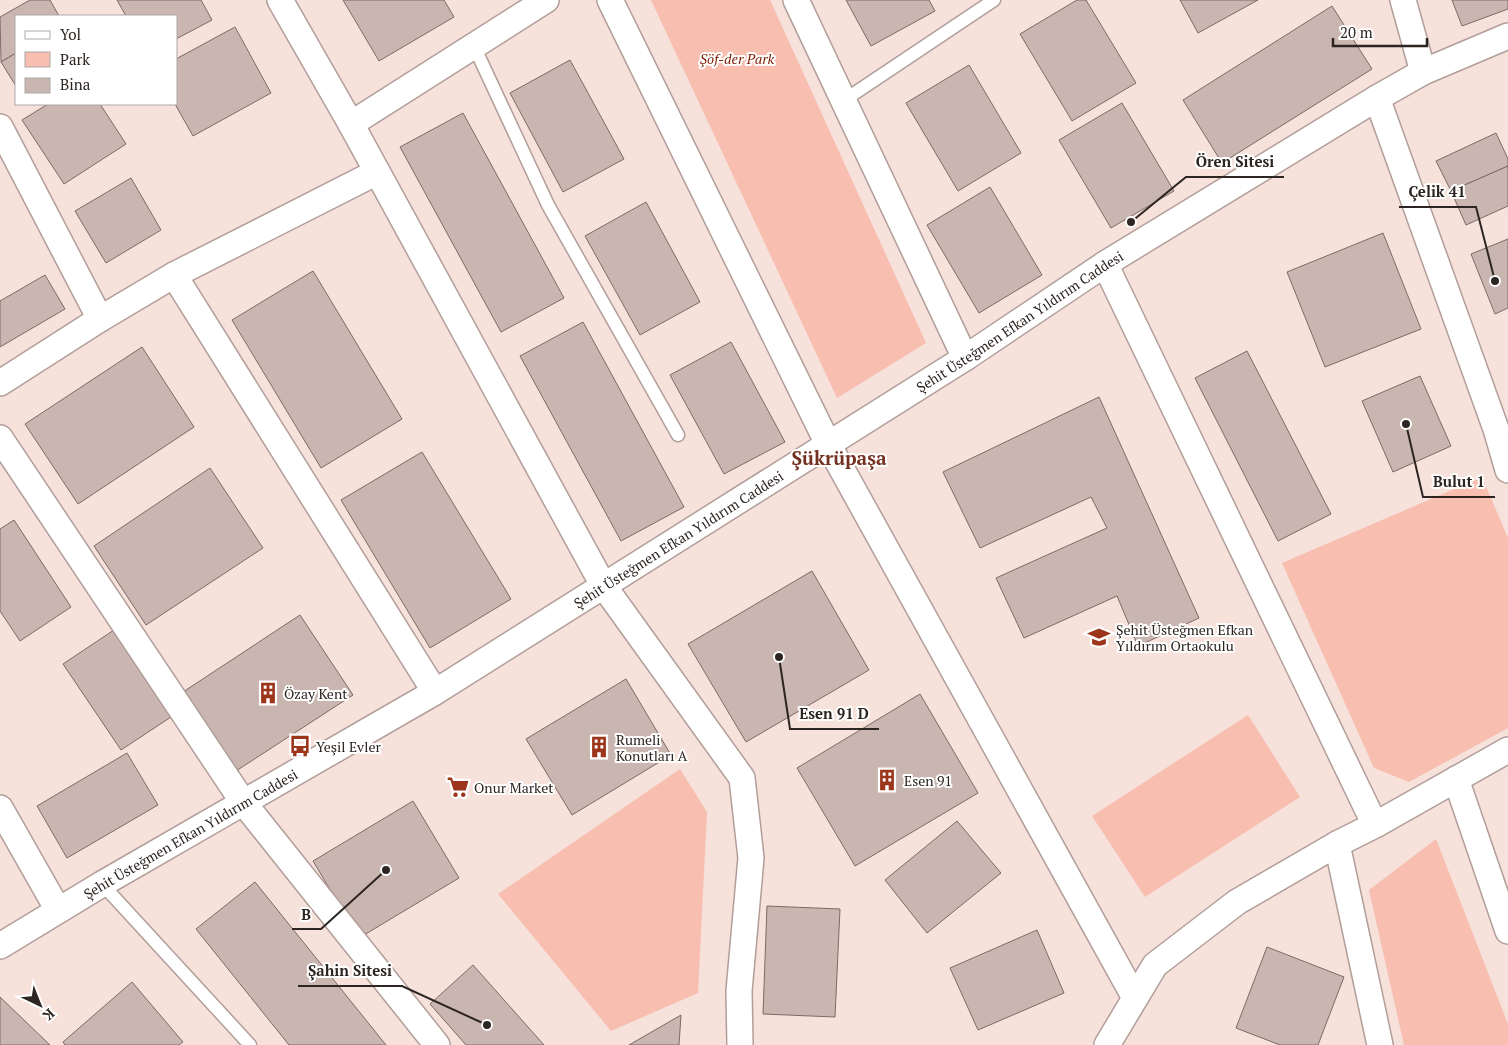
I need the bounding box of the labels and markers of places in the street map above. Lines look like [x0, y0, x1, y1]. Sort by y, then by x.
callout: Ören Sitesi [1186, 147, 1284, 177]
callout: Çelik 41 [1399, 177, 1476, 207]
callout: Bulut 1 [1423, 467, 1495, 497]
place label: Şehit Üsteğmen Efkan Yıldırım Ortaokulu [1116, 620, 1254, 655]
school or university icon: Şehit Üsteğmen Efkan Yıldırım Ortaokulu [1086, 624, 1112, 650]
building icon: Özay Kent [255, 680, 281, 706]
place label: Özay Kent [284, 684, 348, 703]
callout: Esen 91 D [790, 699, 879, 729]
place label: Rumeli Konutları A [616, 730, 688, 765]
bus stop icon: Yeşil Evler [287, 733, 313, 759]
building icon: Rumeli Konutları A [586, 734, 612, 760]
place label: Yeşil Evler [316, 737, 381, 756]
building icon: Esen 91 [874, 767, 900, 793]
place label: Esen 91 [904, 771, 952, 790]
supermarket icon: Onur Market [445, 774, 471, 800]
place label: Onur Market [474, 778, 554, 797]
callout: B [292, 899, 321, 929]
callout: Şahin Sitesi [298, 956, 402, 986]

